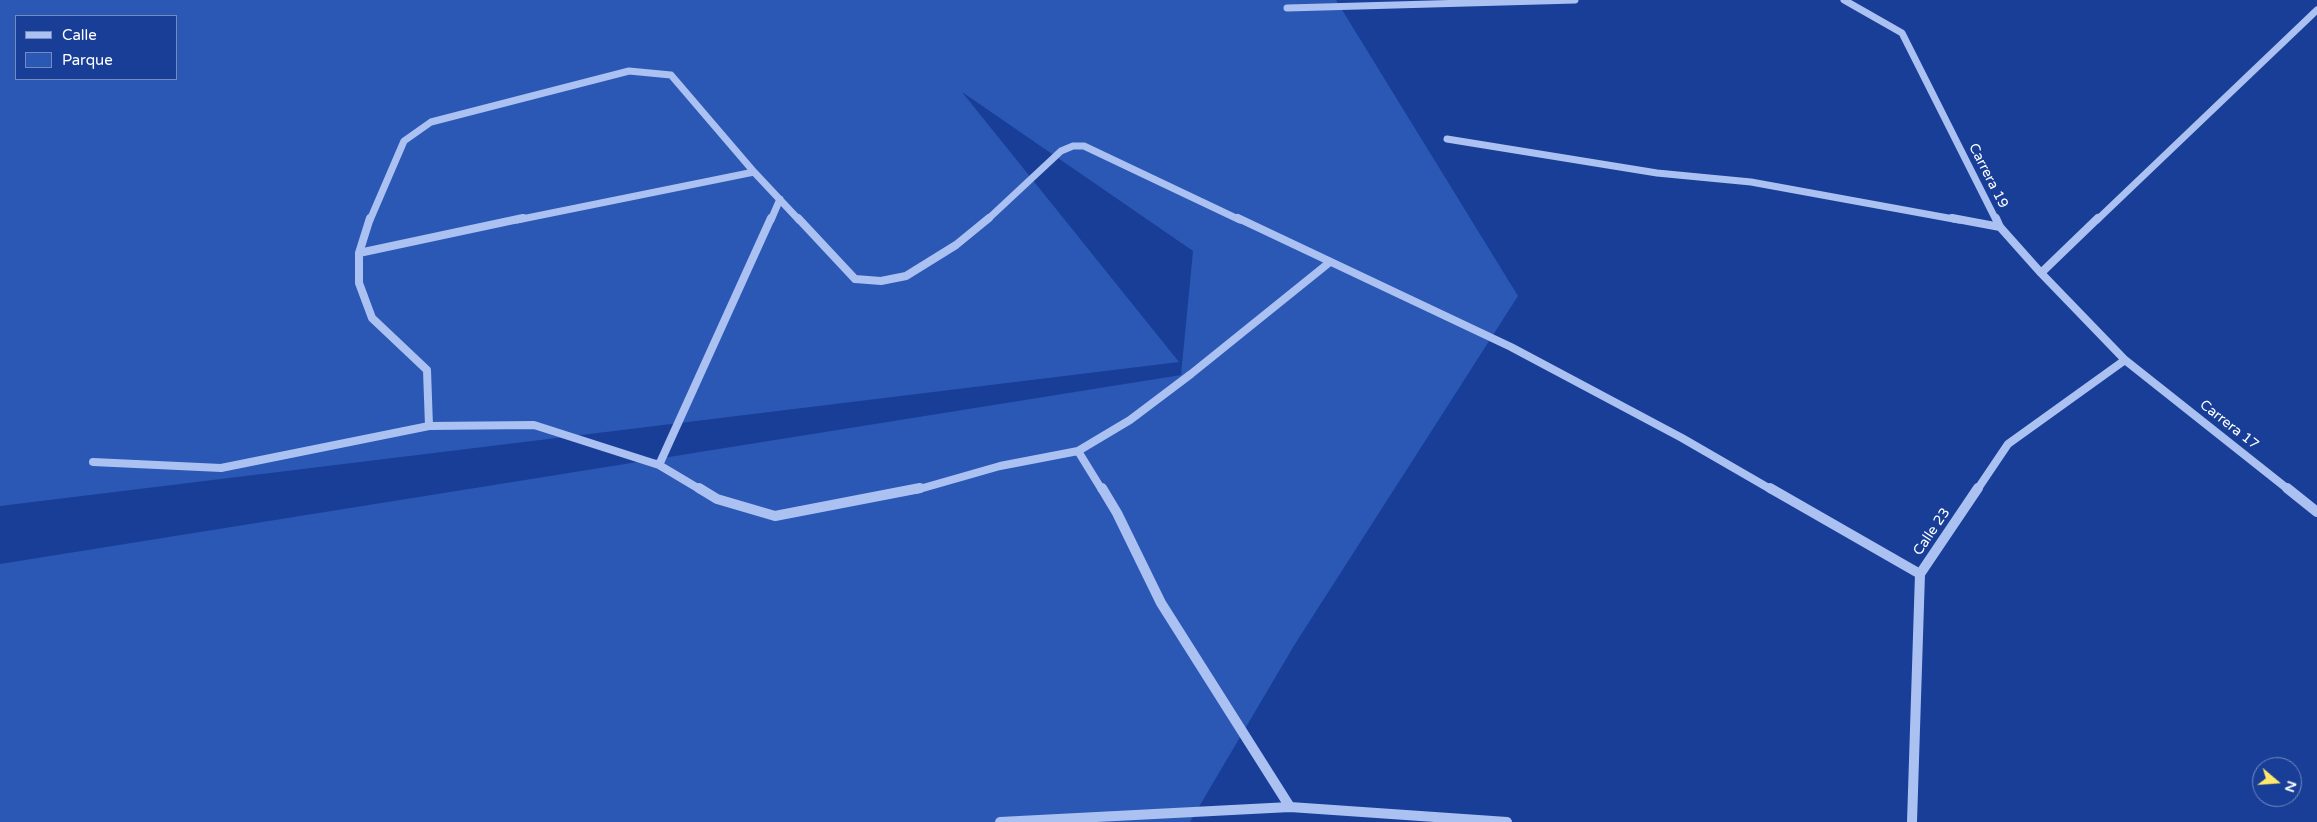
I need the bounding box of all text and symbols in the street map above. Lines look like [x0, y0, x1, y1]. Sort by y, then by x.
legend [15, 15, 178, 80]
text: Calle [62, 26, 97, 44]
text: Parque [62, 51, 113, 69]
street label: Carrera 19 [1965, 141, 2011, 211]
street label: Carrera 17 [2196, 397, 2262, 453]
street label: Calle 23 [1910, 505, 1954, 559]
north arrow [2252, 757, 2302, 807]
text: N [2281, 779, 2301, 794]

